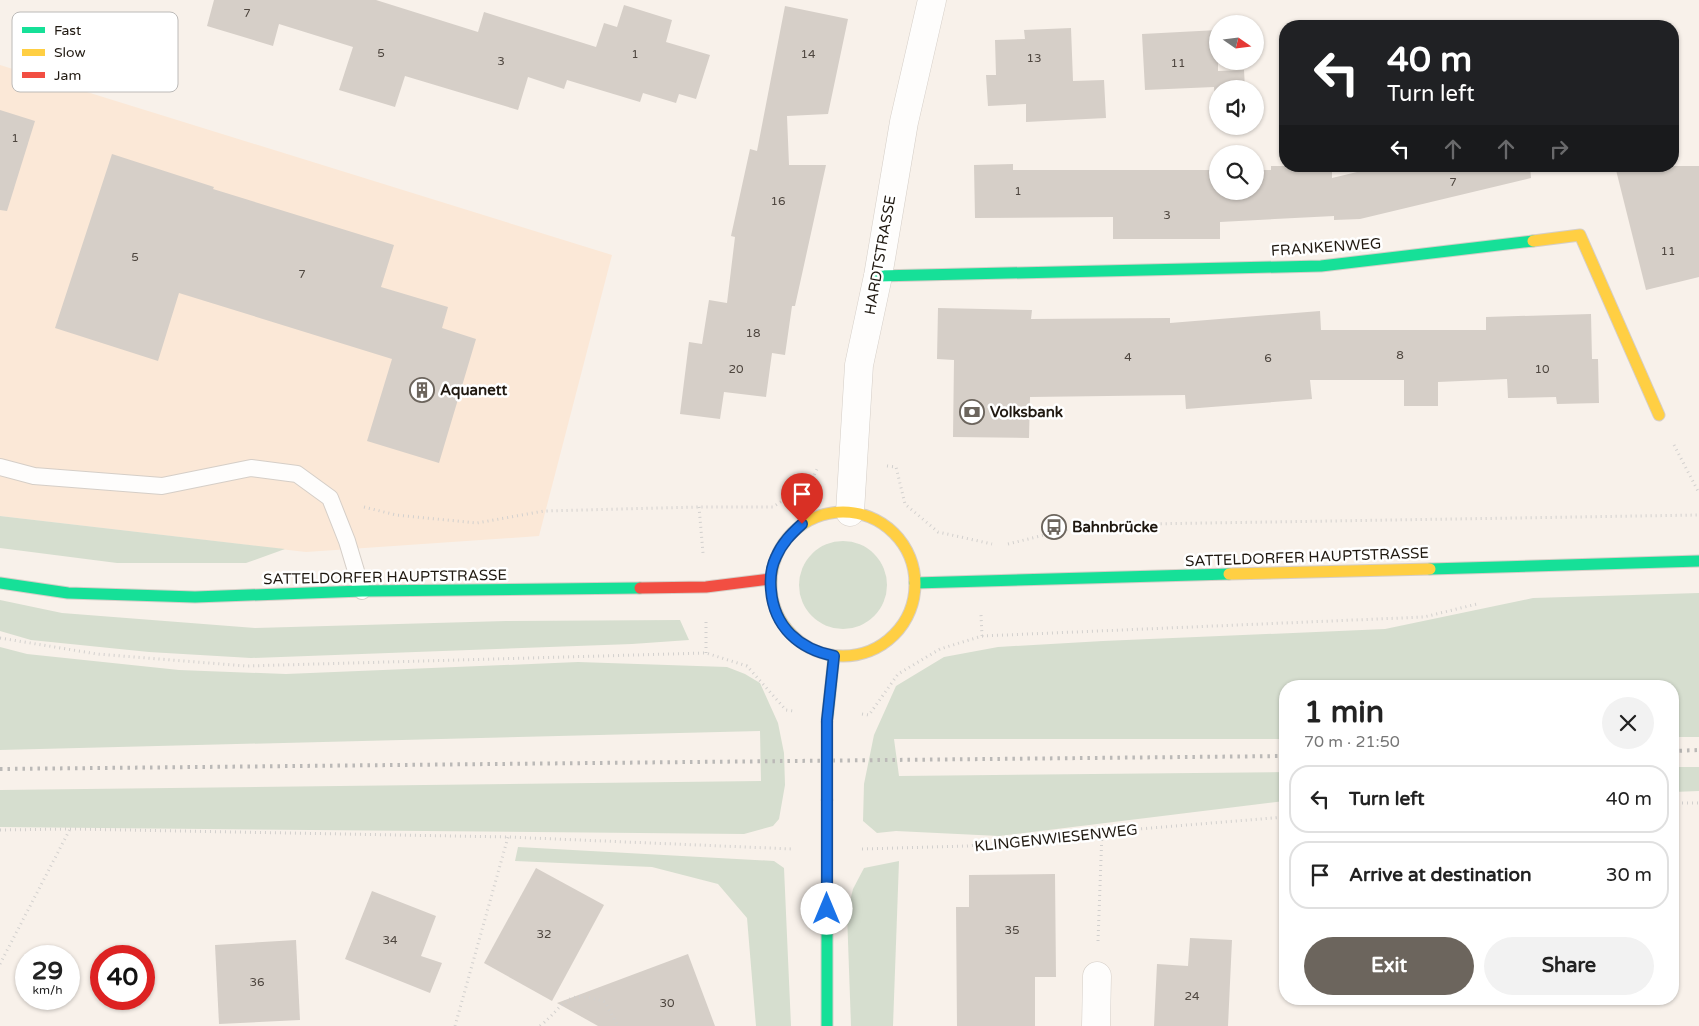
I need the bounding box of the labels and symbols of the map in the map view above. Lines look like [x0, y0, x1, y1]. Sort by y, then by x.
house number: 7 [243, 6, 251, 20]
legend [12, 12, 178, 92]
north arrow [1209, 15, 1264, 70]
text: Fast [54, 22, 82, 39]
text: Slow [54, 44, 86, 61]
house number: 5 [377, 46, 385, 60]
house number: 1 [631, 47, 639, 61]
house number: 14 [800, 47, 816, 61]
house number: 13 [1026, 51, 1042, 65]
house number: 3 [497, 54, 505, 68]
house number: 11 [1170, 56, 1186, 70]
text: Jam [54, 67, 81, 84]
house number: 1 [11, 131, 19, 145]
house number: 7 [1449, 175, 1457, 189]
house number: 1 [1014, 184, 1022, 198]
house number: 16 [770, 194, 786, 208]
street label: HARDTSTRASSE [861, 194, 899, 316]
house number: 3 [1163, 208, 1171, 222]
street label: FRANKENWEG [1270, 234, 1382, 260]
house number: 11 [1660, 244, 1676, 258]
house number: 5 [131, 250, 139, 264]
house number: 7 [298, 267, 306, 281]
house number: 18 [745, 326, 761, 340]
house number: 8 [1396, 348, 1404, 362]
house number: 4 [1124, 350, 1132, 364]
house number: 6 [1264, 351, 1272, 365]
house number: 20 [728, 362, 744, 376]
house number: 10 [1534, 362, 1550, 376]
building icon: Aquanett [409, 377, 435, 403]
place label: Aquanett [440, 381, 507, 400]
bank icon: Volksbank [959, 399, 985, 425]
place label: Volksbank [990, 403, 1063, 421]
pin [781, 473, 823, 524]
bus stop icon: Bahnbrücke [1041, 514, 1067, 540]
place label: Bahnbrücke [1072, 518, 1158, 536]
street label: SATTELDORFER HAUPTSTRASSE [1185, 544, 1429, 570]
street label: SATTELDORFER HAUPTSTRASSE [263, 566, 507, 588]
street label: KLINGENWIESENWEG [974, 820, 1138, 856]
position arrow [800, 882, 852, 934]
house number: 35 [1004, 923, 1020, 937]
house number: 32 [536, 927, 552, 941]
house number: 34 [382, 933, 398, 947]
speed limit sign: 40 [90, 945, 155, 1010]
house number: 36 [249, 975, 265, 989]
house number: 24 [1184, 989, 1200, 1003]
house number: 30 [659, 996, 675, 1010]

